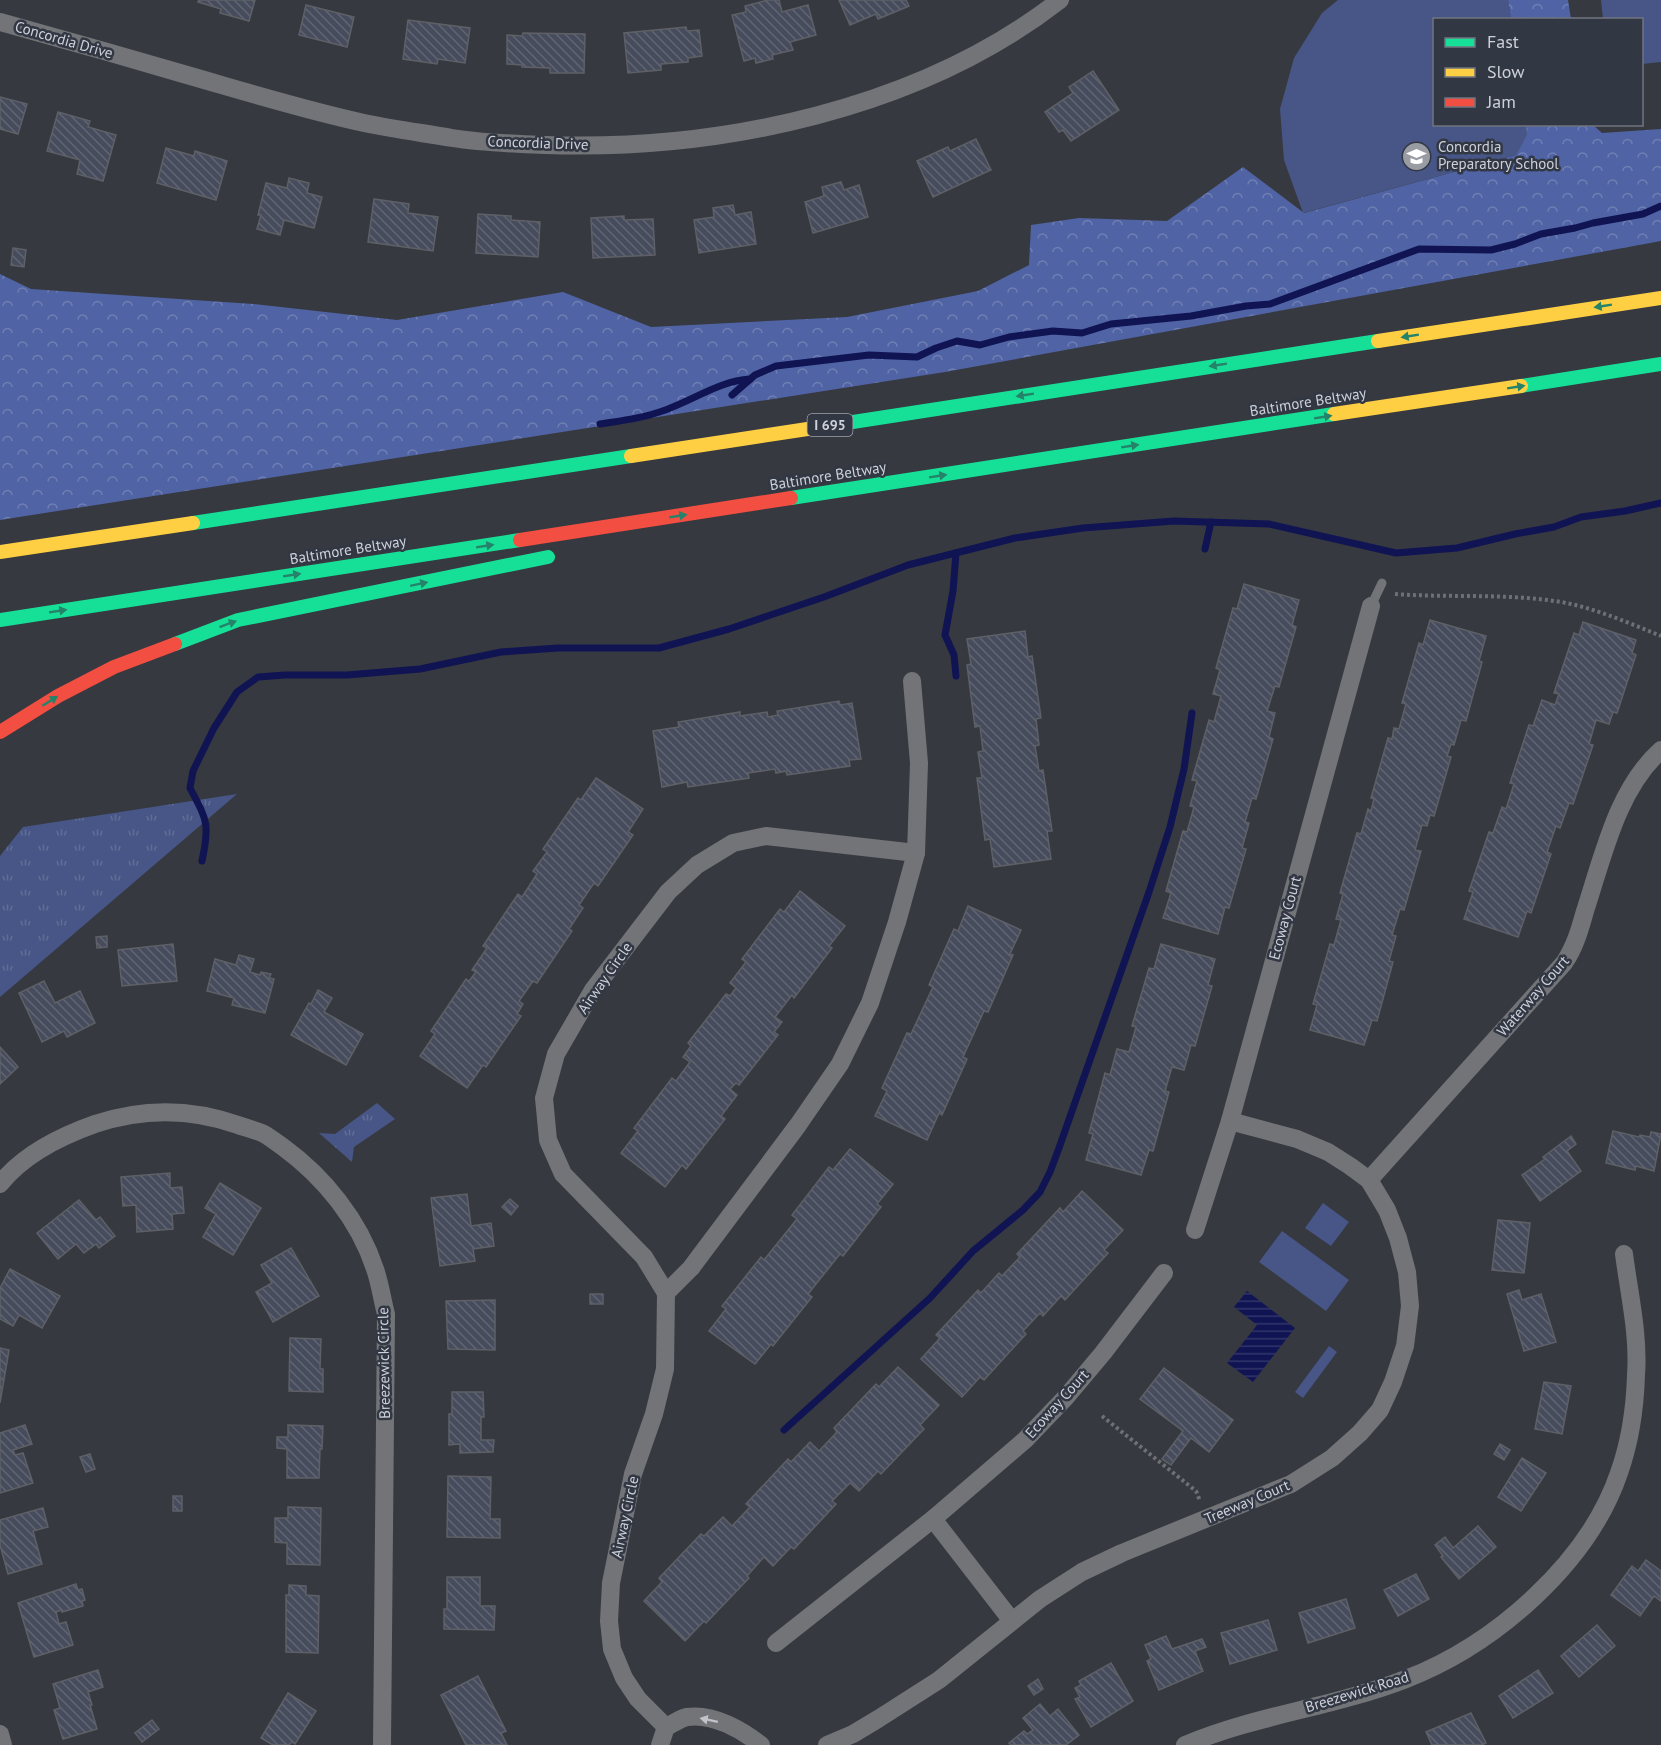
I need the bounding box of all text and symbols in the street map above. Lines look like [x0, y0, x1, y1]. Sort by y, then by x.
street label: Concordia Drive [13, 16, 115, 63]
legend [1433, 18, 1643, 126]
text: Fast [1487, 30, 1519, 53]
text: Slow [1487, 60, 1525, 83]
text: Jam [1486, 90, 1516, 113]
street label: Concordia Drive [487, 131, 589, 154]
place label: Concordia Preparatory School [1438, 137, 1559, 173]
school or university icon: Concordia Preparatory School [1401, 140, 1433, 172]
one-way arrow [1594, 302, 1613, 311]
one-way arrow [1401, 332, 1420, 341]
one-way arrow [1208, 361, 1227, 370]
one-way arrow [1506, 382, 1525, 391]
street label: Baltimore Beltway [1248, 383, 1368, 420]
one-way arrow [1015, 391, 1034, 400]
one-way arrow [1314, 412, 1333, 421]
road number: I 695 [808, 414, 852, 436]
one-way arrow [1121, 442, 1140, 451]
street label: Baltimore Beltway [768, 457, 888, 494]
one-way arrow [928, 472, 947, 481]
one-way arrow [668, 512, 687, 521]
street label: Baltimore Beltway [288, 531, 408, 568]
one-way arrow [475, 541, 494, 550]
one-way arrow [283, 571, 302, 580]
one-way arrow [410, 579, 428, 589]
one-way arrow [48, 607, 67, 616]
one-way arrow [219, 618, 237, 628]
one-way arrow [41, 696, 58, 707]
street label: Ecoway Court [1264, 874, 1305, 962]
street label: Airway Circle [573, 938, 636, 1017]
street label: Waterway Court [1492, 951, 1573, 1040]
street label: Breezewick Circle [373, 1307, 394, 1419]
street label: Ecoway Court [1021, 1365, 1092, 1442]
street label: Airway Circle [607, 1474, 642, 1560]
street label: Treeway Court [1201, 1475, 1292, 1528]
street label: Breezewick Road [1303, 1667, 1411, 1716]
one-way arrow [700, 1714, 718, 1724]

